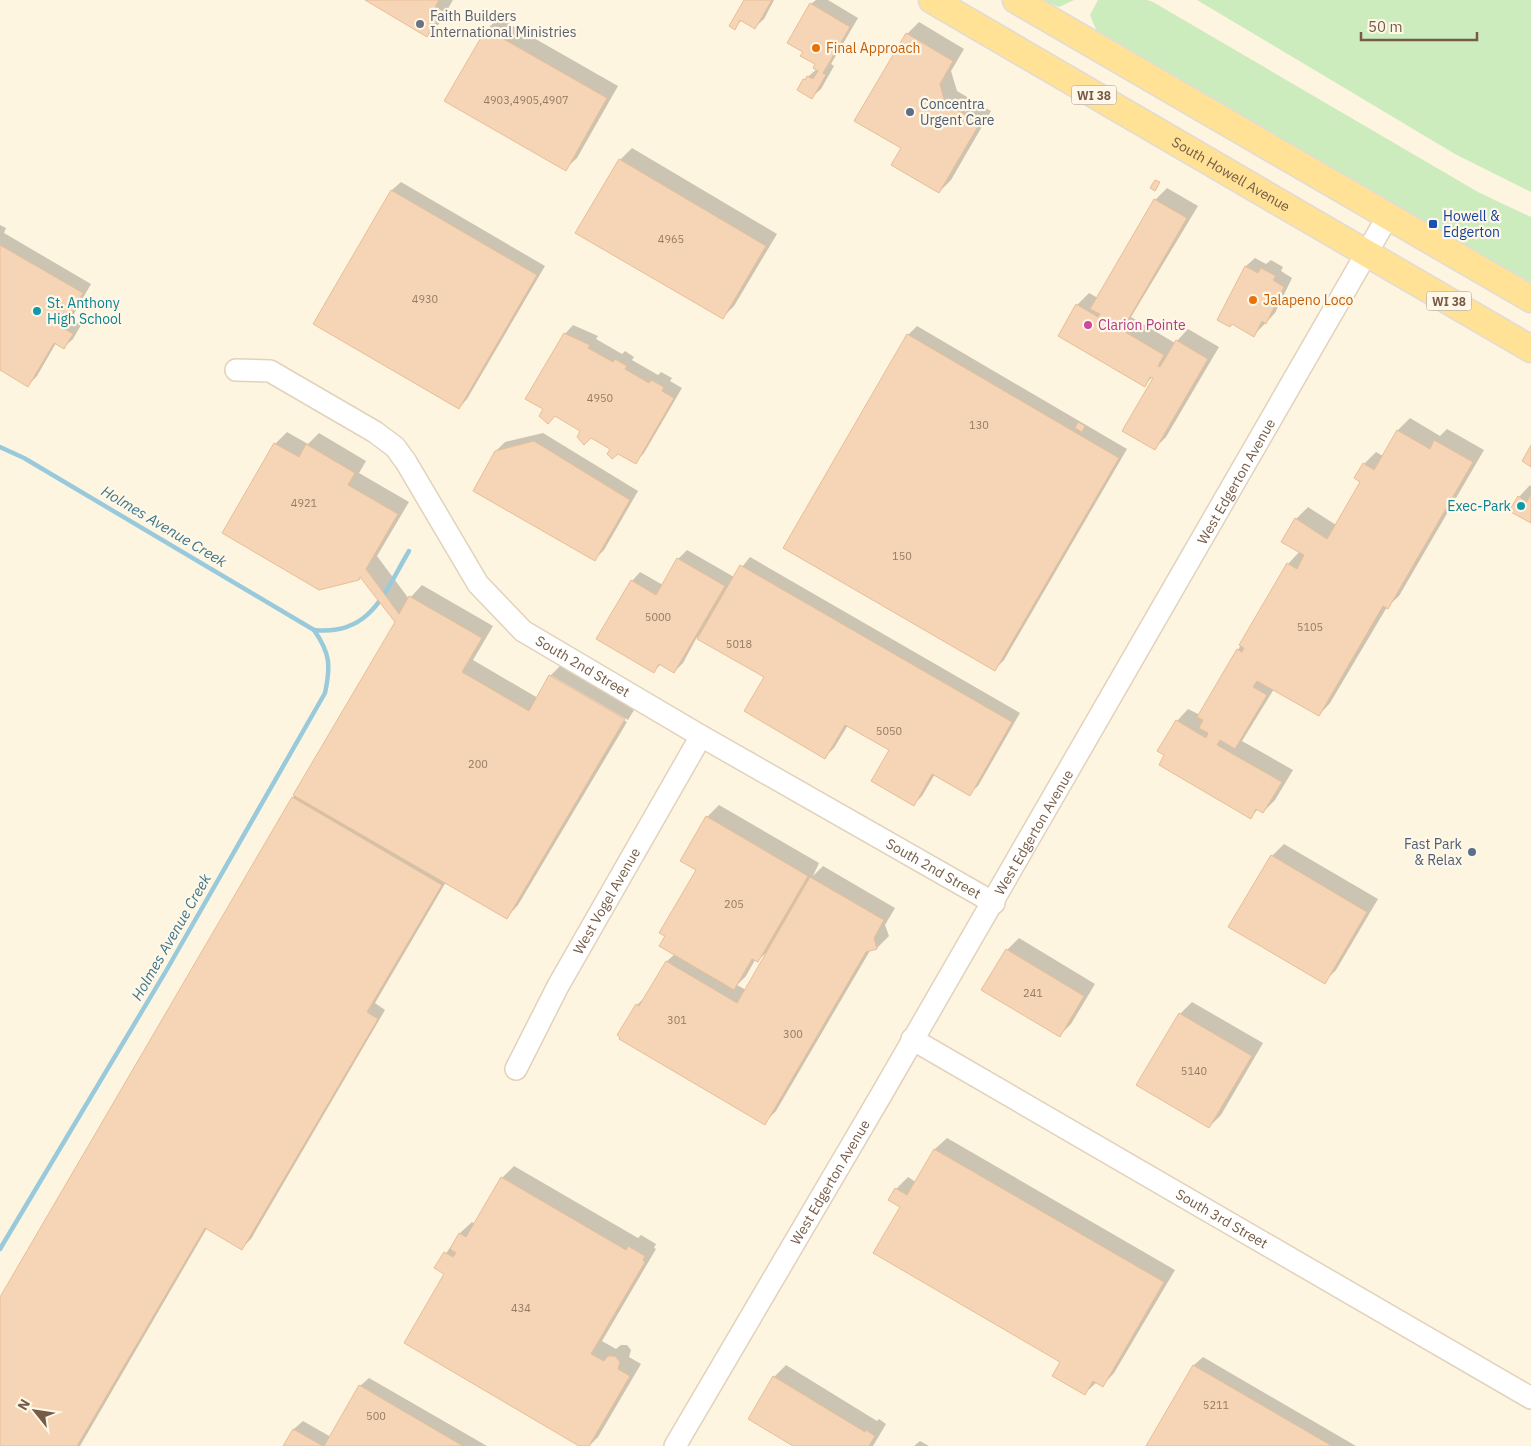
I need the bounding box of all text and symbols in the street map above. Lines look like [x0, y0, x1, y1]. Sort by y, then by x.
place label: Faith Builders International Ministries [430, 7, 577, 41]
scale bar [1361, 10, 1477, 42]
text: 50 m [1368, 17, 1403, 36]
marker: Faith Builders International Ministries [414, 18, 426, 30]
place label: Final Approach [826, 39, 920, 57]
marker: Final Approach [810, 42, 822, 54]
road number: WI 38 [1072, 86, 1116, 104]
house number: 4903,4905,4907 [483, 93, 569, 107]
place label: Concentra Urgent Care [920, 95, 995, 129]
marker: Concentra Urgent Care [904, 106, 916, 118]
street label: South Howell Avenue [1169, 133, 1294, 216]
place label: Howell & Edgerton [1443, 207, 1500, 241]
marker: Howell & Edgerton [1427, 218, 1439, 230]
house number: 4965 [658, 232, 684, 246]
place label: Jalapeno Loco [1263, 291, 1353, 309]
house number: 4930 [412, 292, 438, 306]
road number: WI 38 [1426, 292, 1472, 310]
place label: St. Anthony High School [47, 294, 122, 328]
marker: Jalapeno Loco [1247, 294, 1259, 306]
marker: St. Anthony High School [31, 305, 43, 317]
place label: Clarion Pointe [1098, 316, 1186, 334]
marker: Clarion Pointe [1082, 319, 1094, 331]
house number: 4950 [587, 391, 613, 405]
street label: West Edgerton Avenue [1193, 415, 1279, 547]
house number: 130 [969, 418, 989, 432]
water label: Holmes Avenue Creek [98, 481, 230, 571]
house number: 4921 [291, 496, 318, 510]
place label: Exec-Park [1447, 497, 1512, 515]
marker: Exec-Park [1515, 500, 1527, 512]
house number: 150 [892, 549, 912, 563]
house number: 5000 [645, 610, 671, 624]
house number: 5105 [1297, 620, 1323, 634]
street label: South 2nd Street [532, 631, 633, 701]
house number: 5018 [726, 637, 752, 651]
house number: 5050 [876, 724, 902, 738]
house number: 200 [468, 757, 488, 771]
street label: West Edgerton Avenue [991, 766, 1077, 898]
street label: South 2nd Street [883, 834, 984, 903]
place label: Fast Park & Relax [1404, 835, 1463, 869]
street label: West Vogel Avenue [569, 844, 644, 957]
marker: Fast Park & Relax [1466, 846, 1478, 858]
water label: Holmes Avenue Creek [127, 870, 215, 1004]
house number: 205 [724, 897, 744, 911]
house number: 241 [1023, 986, 1043, 1000]
house number: 301 [667, 1013, 687, 1027]
house number: 300 [783, 1027, 803, 1041]
house number: 5140 [1181, 1064, 1207, 1078]
street label: West Edgerton Avenue [786, 1116, 874, 1248]
street label: South 3rd Street [1172, 1185, 1271, 1252]
house number: 434 [511, 1301, 531, 1315]
north arrow [10, 1386, 60, 1436]
text: N [13, 1396, 34, 1413]
house number: 5211 [1203, 1398, 1230, 1412]
house number: 500 [366, 1409, 386, 1423]

